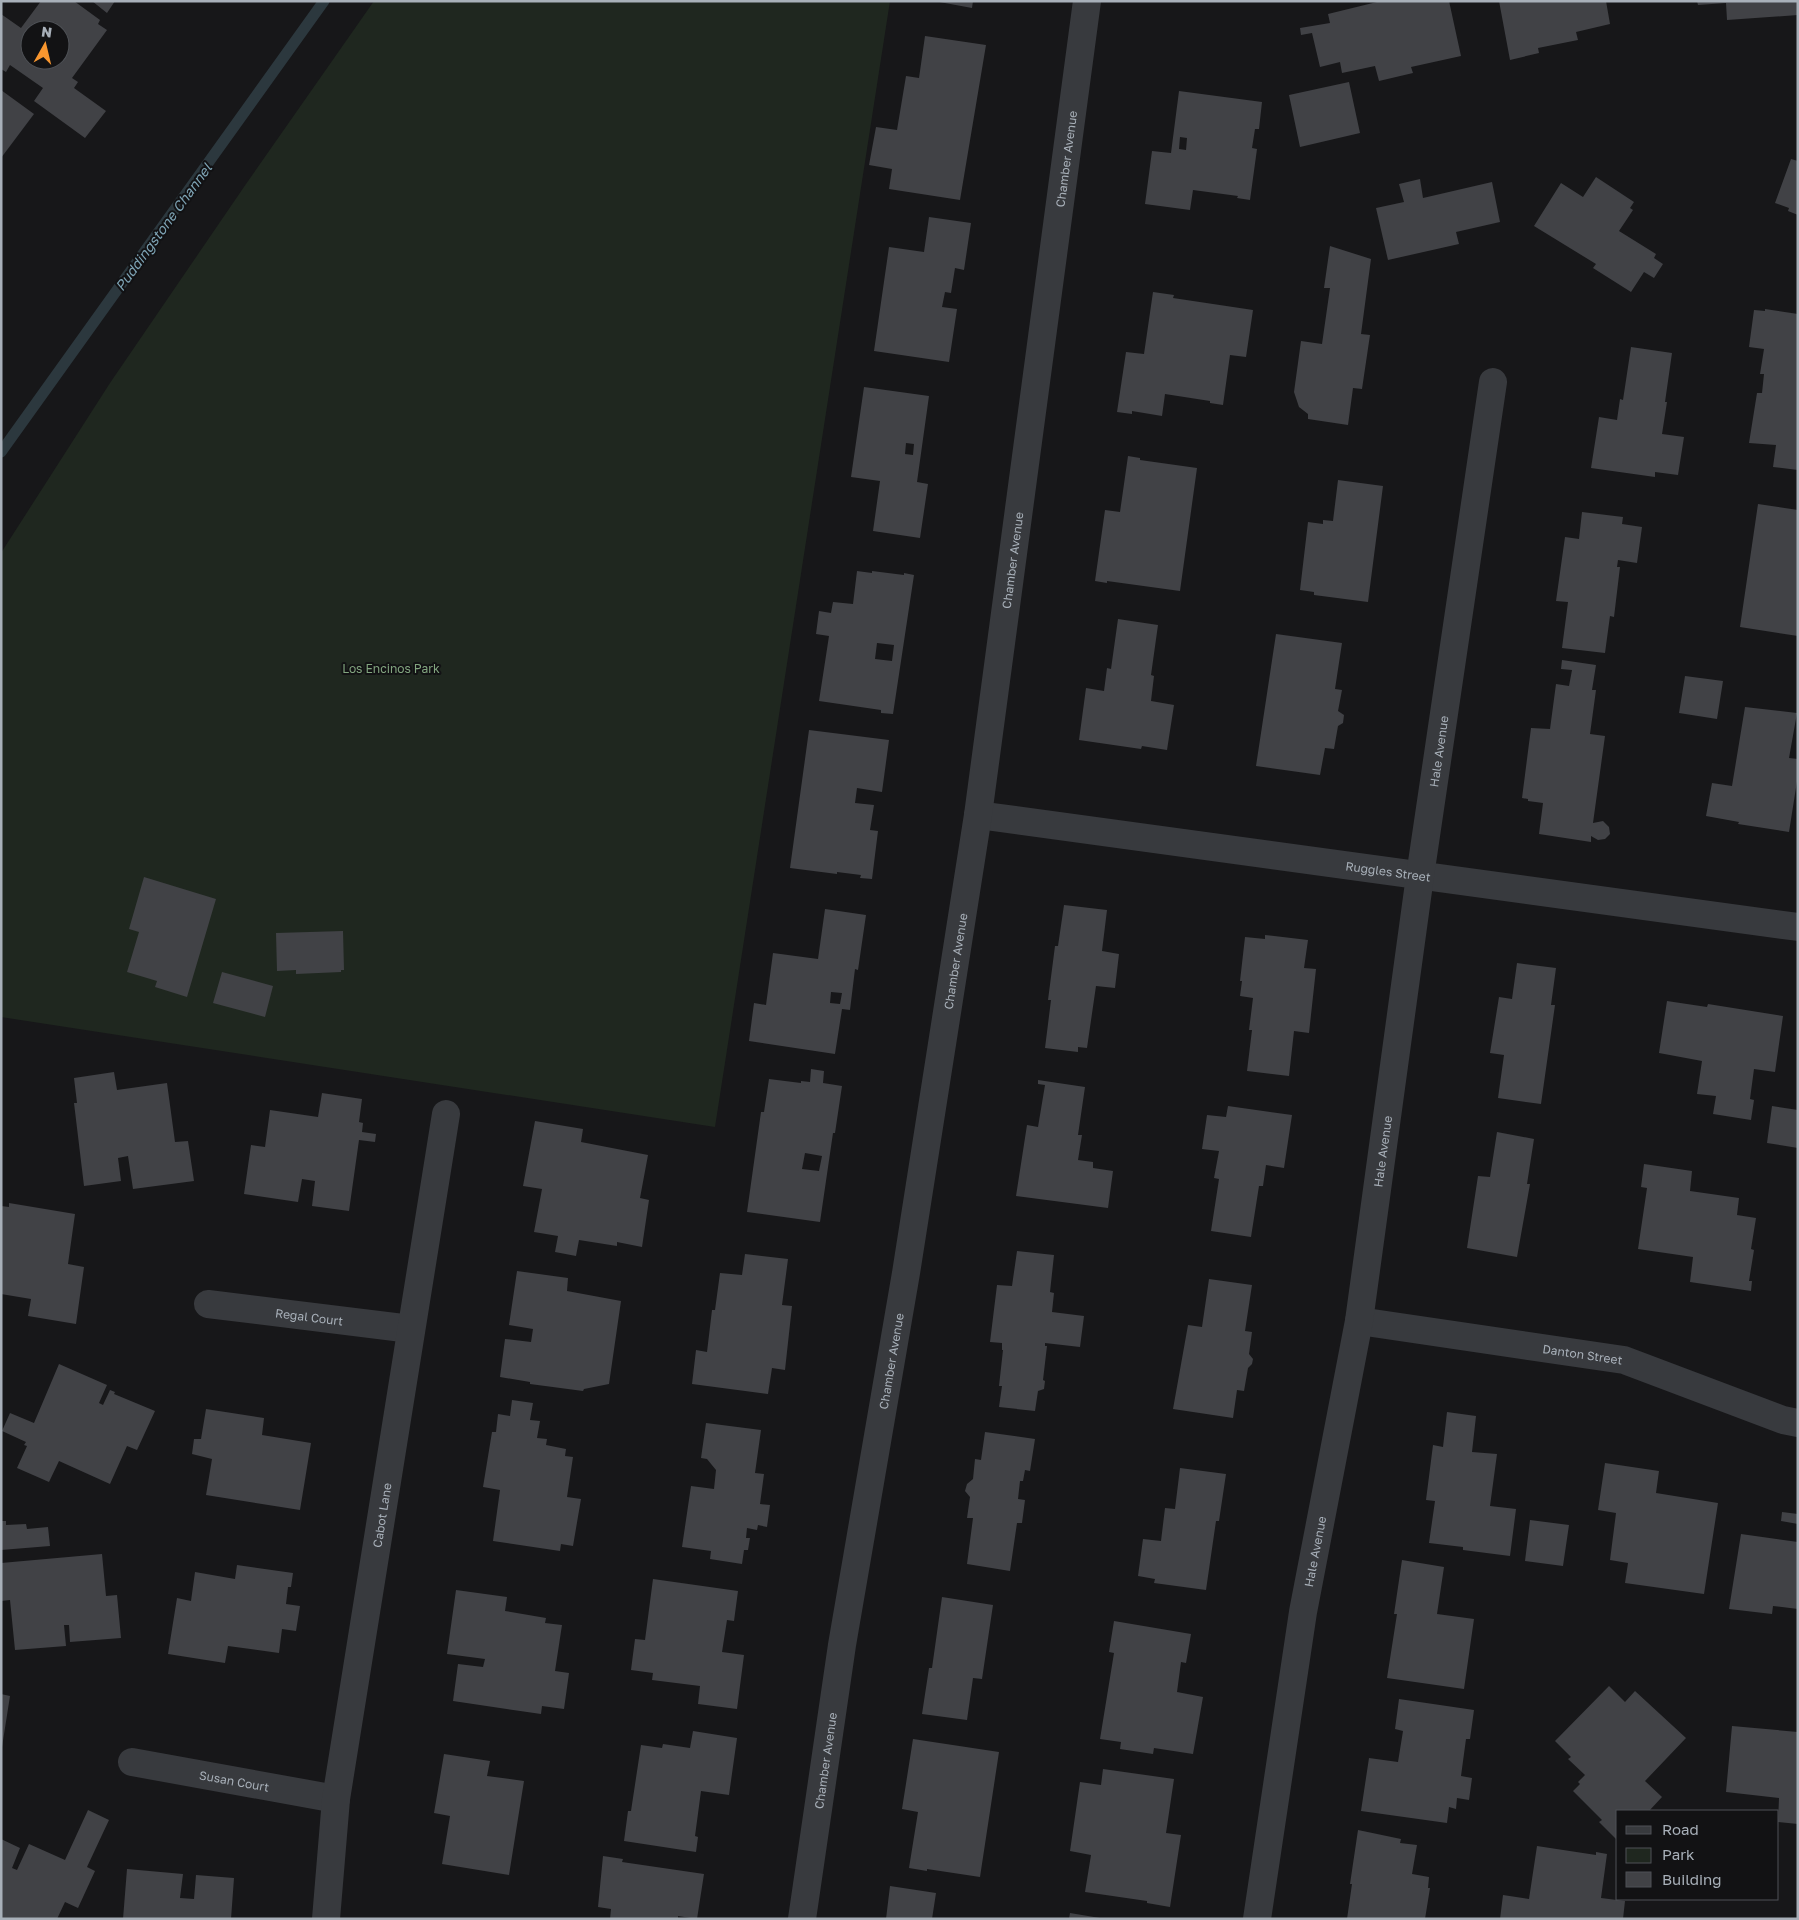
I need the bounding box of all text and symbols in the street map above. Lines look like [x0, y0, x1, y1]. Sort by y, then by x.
north arrow [20, 20, 70, 70]
text: N [40, 22, 53, 41]
street label: Chamber Avenue [1052, 110, 1080, 208]
water label: Puddingstone Channel [111, 160, 215, 294]
street label: Chamber Avenue [998, 511, 1026, 610]
park label: Los Encinos Park [342, 661, 440, 676]
street label: Hale Avenue [1426, 715, 1451, 788]
street label: Ruggles Street [1345, 858, 1432, 884]
street label: Chamber Avenue [940, 912, 970, 1010]
street label: Hale Avenue [1370, 1115, 1395, 1188]
street label: Regal Court [274, 1305, 344, 1328]
street label: Chamber Avenue [875, 1312, 907, 1410]
street label: Danton Street [1542, 1341, 1624, 1367]
street label: Cabot Lane [369, 1482, 394, 1549]
street label: Hale Avenue [1300, 1515, 1329, 1588]
street label: Chamber Avenue [811, 1711, 840, 1810]
street label: Susan Court [198, 1767, 271, 1794]
legend [1616, 1810, 1779, 1900]
text: Road [1662, 1820, 1699, 1838]
text: Park [1662, 1845, 1695, 1863]
text: Building [1662, 1870, 1722, 1888]

